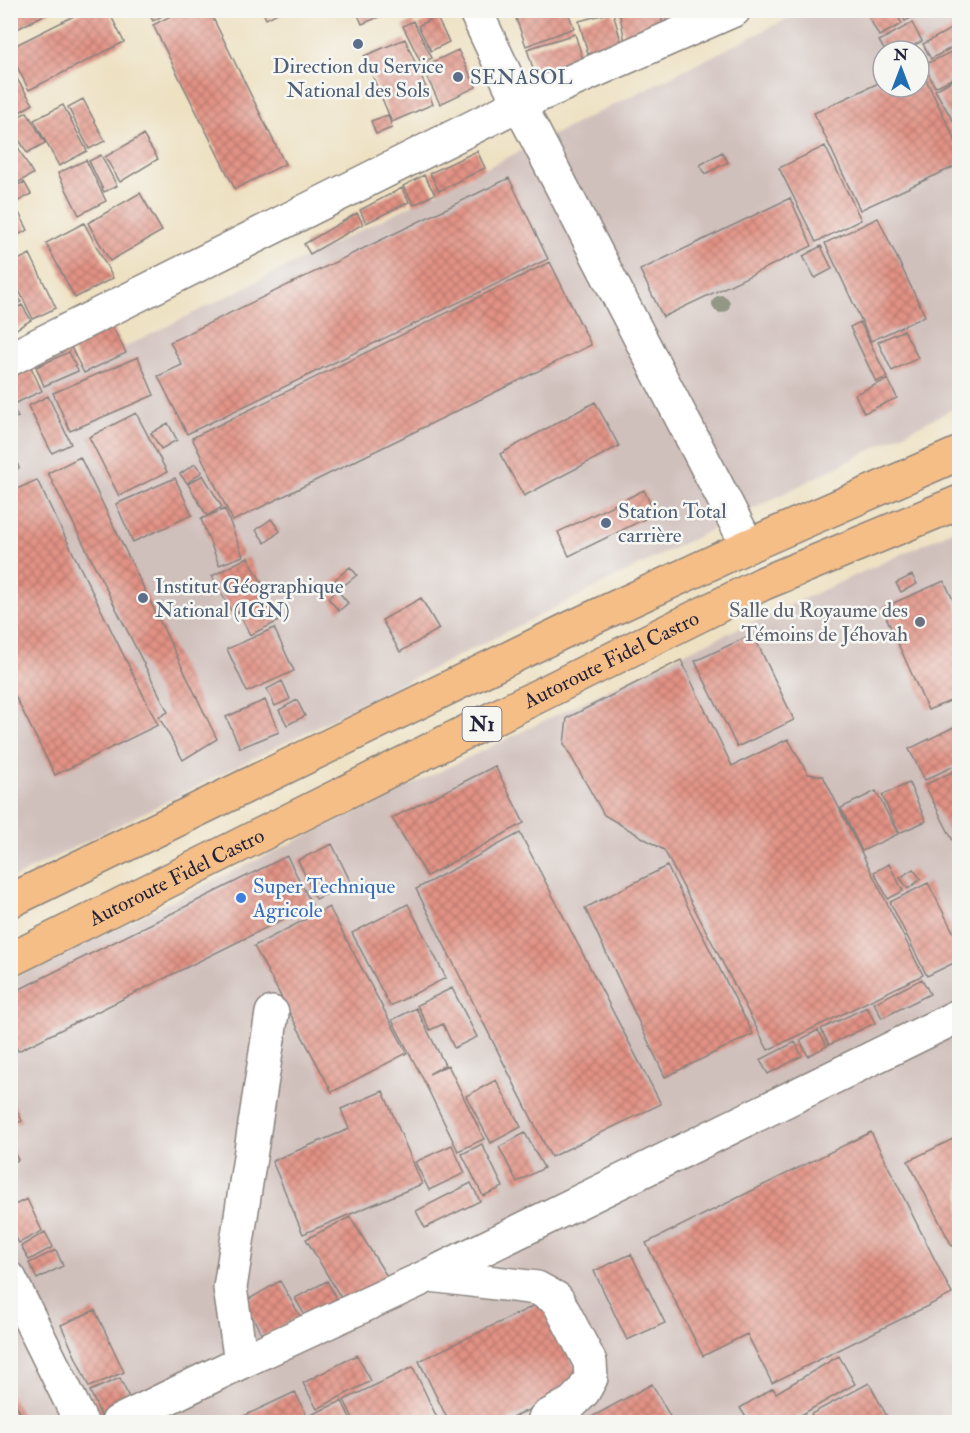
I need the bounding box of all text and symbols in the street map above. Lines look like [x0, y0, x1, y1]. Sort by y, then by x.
marker: Direction du Service National des Sols [351, 37, 365, 51]
north arrow [871, 39, 931, 99]
text: N [893, 45, 909, 65]
place label: Direction du Service National des Sols [272, 53, 444, 104]
place label: SENASOL [470, 64, 572, 91]
marker: SENASOL [451, 70, 465, 84]
place label: Station Total carrière [618, 498, 727, 549]
marker: Station Total carrière [599, 516, 613, 530]
place label: Institut Géographique National (IGN) [155, 573, 344, 624]
marker: Institut Géographique National (IGN) [136, 591, 150, 605]
place label: Salle du Royaume des Témoins de Jéhovah [729, 597, 908, 648]
street label: Autoroute Fidel Castro [518, 605, 704, 716]
marker: Salle du Royaume des Témoins de Jéhovah [913, 615, 927, 629]
road number: N1 [462, 707, 502, 741]
street label: Autoroute Fidel Castro [83, 822, 269, 933]
place label: Super Technique Agricole [252, 873, 395, 924]
marker: Super Technique Agricole [234, 891, 248, 905]

